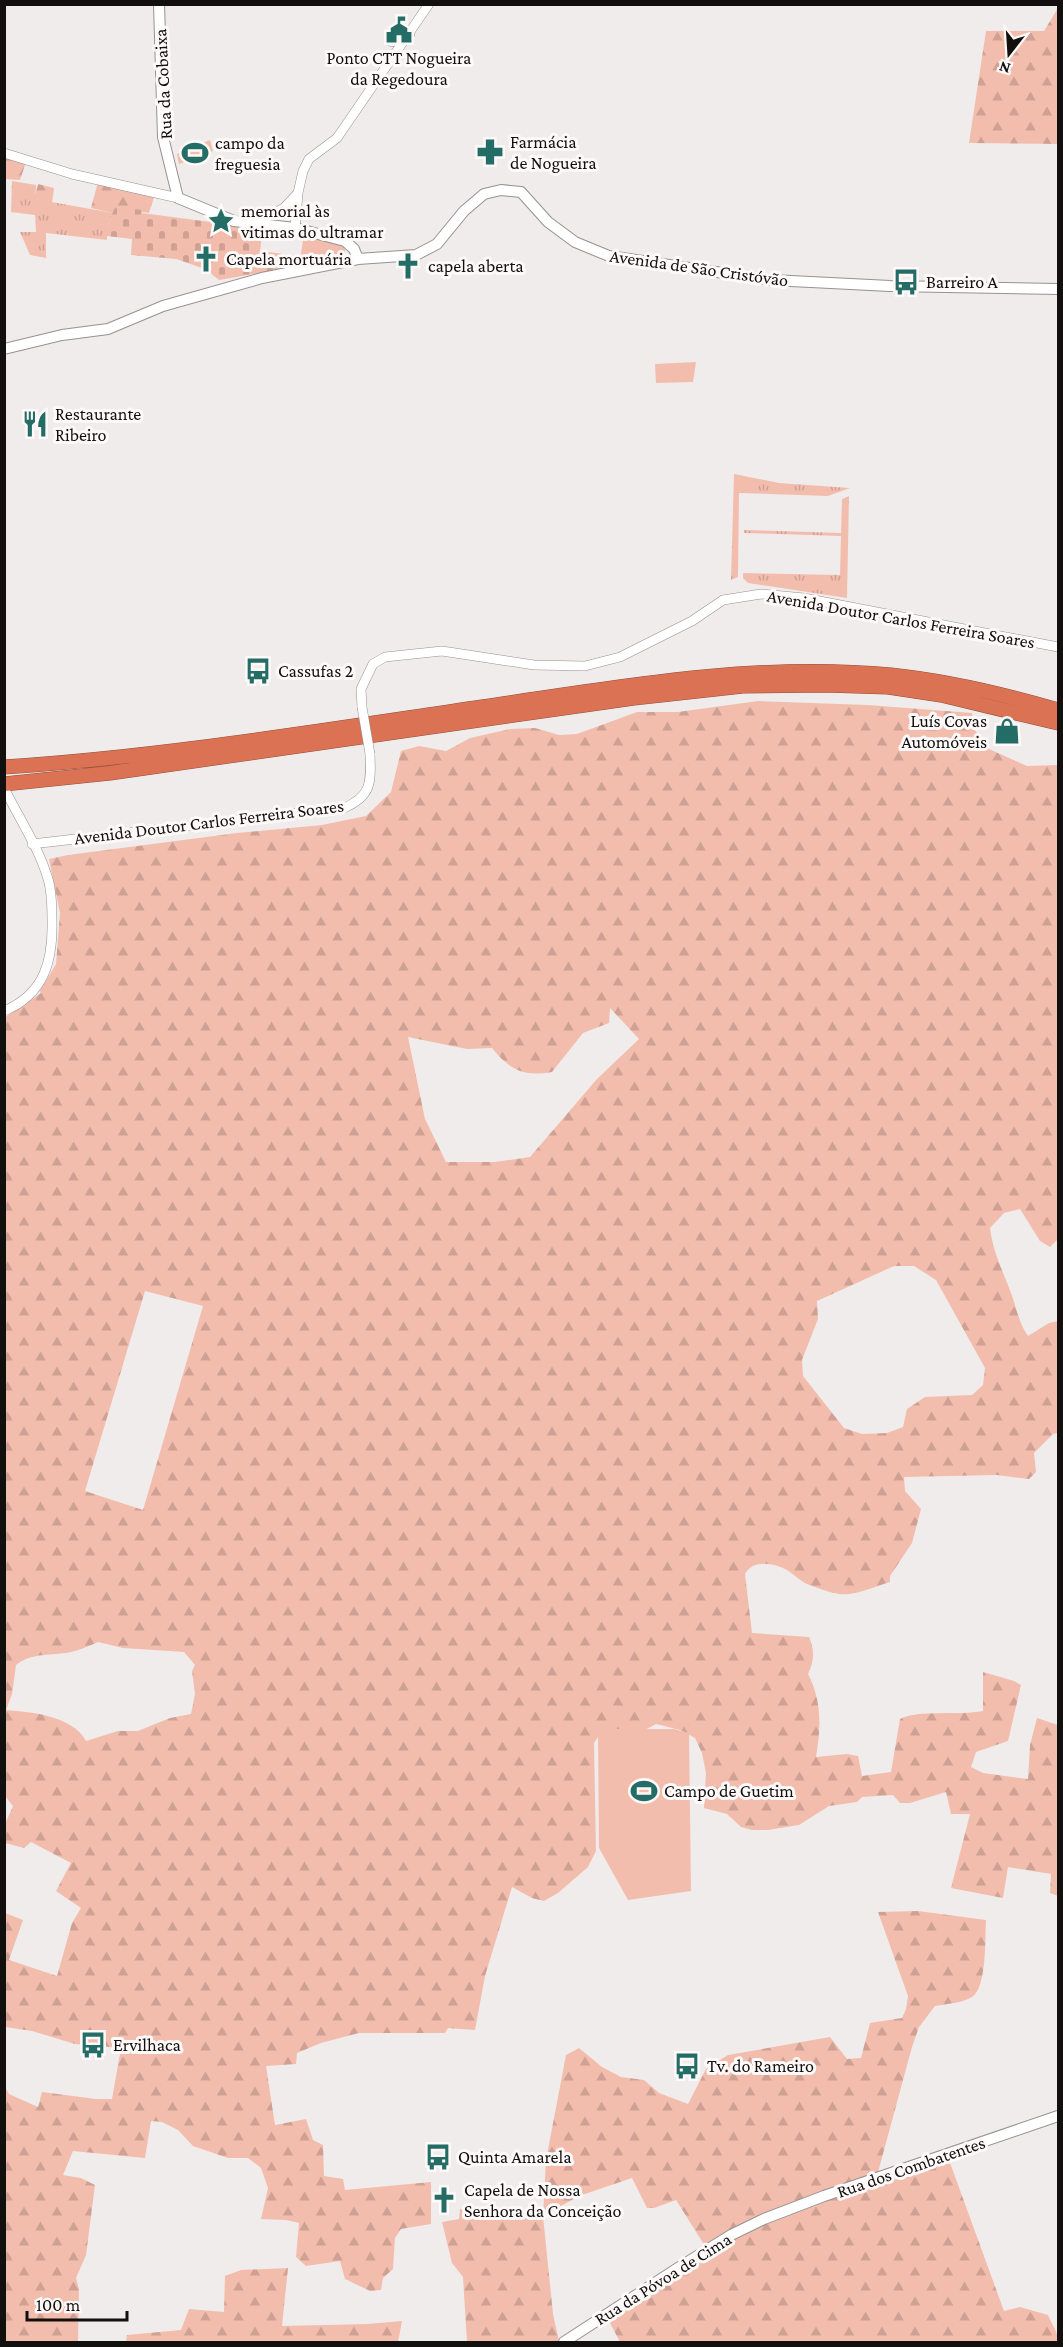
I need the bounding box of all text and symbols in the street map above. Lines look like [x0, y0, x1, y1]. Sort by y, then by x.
public building icon: Ponto CTT Nogueira da Regedoura [384, 15, 414, 45]
north arrow [979, 24, 1039, 84]
street label: Rua da Cobaixa [150, 28, 176, 140]
place label: Ponto CTT Nogueira da Regedoura [327, 48, 471, 89]
text: N [997, 58, 1012, 78]
place label: Farmácia de Nogueira [510, 132, 597, 173]
place label: campo da freguesia [215, 133, 285, 174]
pharmacy icon: Farmácia de Nogueira [475, 137, 505, 167]
sports icon: campo da freguesia [180, 138, 210, 168]
place label: memorial às vitimas do ultramar [240, 201, 384, 242]
place icon: memorial às vitimas do ultramar [206, 206, 236, 236]
church icon: Capela mortuária [191, 244, 221, 274]
street label: Avenida de São Cristóvão [608, 246, 790, 290]
place label: Capela mortuária [226, 249, 352, 269]
church icon: capela aberta [393, 251, 423, 281]
place label: capela aberta [428, 256, 524, 276]
bus stop icon: Barreiro A [891, 267, 921, 297]
place label: Barreiro A [926, 272, 999, 292]
place label: Restaurante Ribeiro [55, 404, 141, 445]
restaurant icon: Restaurante Ribeiro [20, 409, 50, 439]
street label: Avenida Doutor Carlos Ferreira Soares [766, 586, 1036, 652]
bus stop icon: Cassufas 2 [243, 656, 273, 686]
place label: Cassufas 2 [278, 661, 353, 681]
place label: Luís Covas Automóveis [901, 711, 987, 752]
shop icon: Luís Covas Automóveis [992, 716, 1022, 746]
street label: Avenida Doutor Carlos Ferreira Soares [73, 796, 345, 848]
sports icon: Campo de Guetim [629, 1776, 659, 1806]
place label: Campo de Guetim [664, 1781, 794, 1801]
bus stop icon: Ervilhaca [78, 2030, 108, 2060]
place label: Ervilhaca [113, 2035, 181, 2055]
bus stop icon: Tv. do Rameiro [672, 2051, 702, 2081]
place label: Tv. do Rameiro [707, 2056, 814, 2076]
street label: Rua dos Combatentes [834, 2132, 988, 2202]
bus stop icon: Quinta Amarela [423, 2142, 453, 2172]
place label: Quinta Amarela [458, 2147, 572, 2167]
place label: Capela de Nossa Senhora da Conceição [464, 2180, 621, 2221]
church icon: Capela de Nossa Senhora da Conceição [429, 2185, 459, 2215]
street label: Rua da Póvoa de Cima [591, 2229, 735, 2329]
scale bar [27, 2284, 128, 2322]
text: 100 m [36, 2295, 81, 2315]

